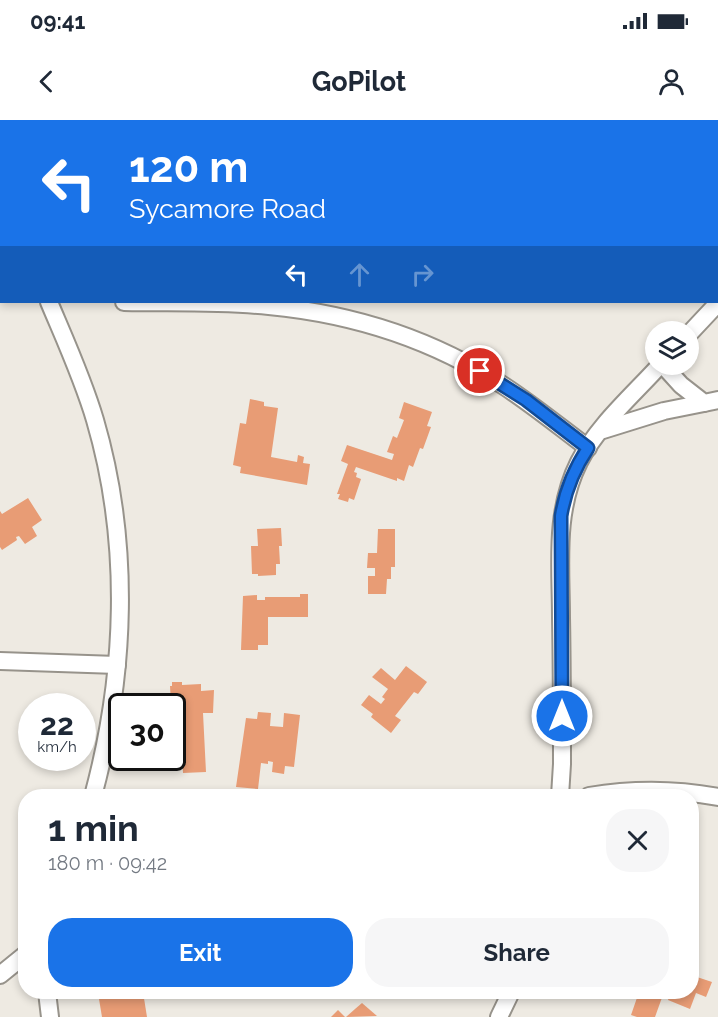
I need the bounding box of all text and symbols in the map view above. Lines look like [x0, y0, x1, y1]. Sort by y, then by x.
text: 09:41 [30, 8, 85, 34]
icon: back [30, 65, 63, 98]
icon: person [655, 65, 688, 98]
text: GoPilot [312, 66, 406, 97]
text: 120 m [129, 143, 248, 192]
icon: left [30, 144, 108, 222]
text: Sycamore Road [129, 193, 326, 224]
icon: left [280, 258, 313, 291]
icon: ahead [343, 258, 376, 291]
icon: right [406, 258, 439, 291]
map controls [645, 321, 699, 375]
button: layers [645, 321, 699, 375]
pin [454, 345, 505, 396]
icon: arrive [463, 354, 496, 387]
position arrow [530, 684, 594, 748]
speed limit sign: 30 [108, 693, 186, 771]
text: 22 [40, 707, 74, 742]
text: km/h [37, 738, 77, 756]
text: 1 min [48, 807, 139, 849]
button: close [606, 809, 669, 872]
text: 180 m · 09:42 [48, 851, 167, 875]
button: Exit [48, 918, 353, 987]
button: Share [365, 918, 669, 987]

